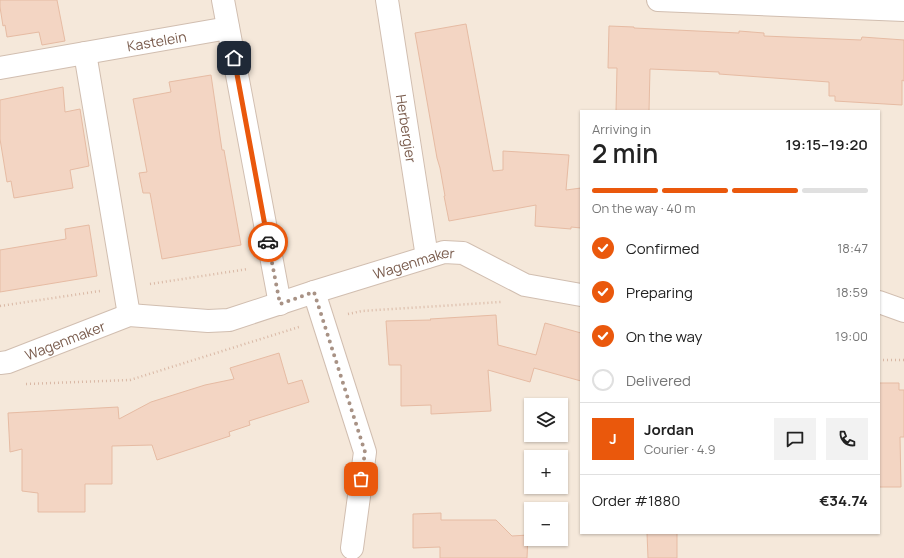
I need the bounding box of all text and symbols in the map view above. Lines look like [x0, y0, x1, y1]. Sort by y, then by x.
street label: Kastelein [125, 26, 188, 55]
pin [217, 41, 251, 75]
icon: home [223, 47, 245, 69]
street label: Herbergier [392, 93, 422, 164]
text: Arriving in [592, 120, 651, 138]
text: 19:15–19:20 [785, 134, 868, 155]
text: 2 min [592, 135, 658, 171]
text: On the way · 40 m [592, 199, 696, 217]
courier [248, 222, 288, 262]
icon: car [257, 231, 279, 253]
icon: check [592, 237, 614, 259]
text: Confirmed [626, 238, 699, 259]
text: 18:47 [837, 239, 868, 257]
street label: Wagenmaker [371, 242, 455, 283]
icon: check [592, 281, 614, 303]
text: Preparing [626, 282, 693, 303]
text: 18:59 [836, 283, 868, 301]
street label: Wagenmaker [22, 316, 108, 364]
icon: check [592, 325, 614, 347]
text: On the way [626, 326, 702, 347]
text: 19:00 [835, 327, 868, 345]
text: Delivered [626, 370, 691, 391]
map controls [524, 398, 568, 546]
button: layers [524, 398, 568, 442]
button: chat [774, 418, 816, 460]
button: phone [826, 418, 868, 460]
text: Jordan [644, 419, 694, 440]
text: J [609, 428, 617, 449]
text: Courier · 4.9 [644, 440, 716, 458]
button: + [524, 450, 568, 494]
pin [344, 462, 378, 496]
icon: bag [350, 468, 372, 490]
text: Order #1880 [592, 490, 680, 511]
text: €34.74 [819, 490, 868, 511]
button: − [524, 502, 568, 546]

